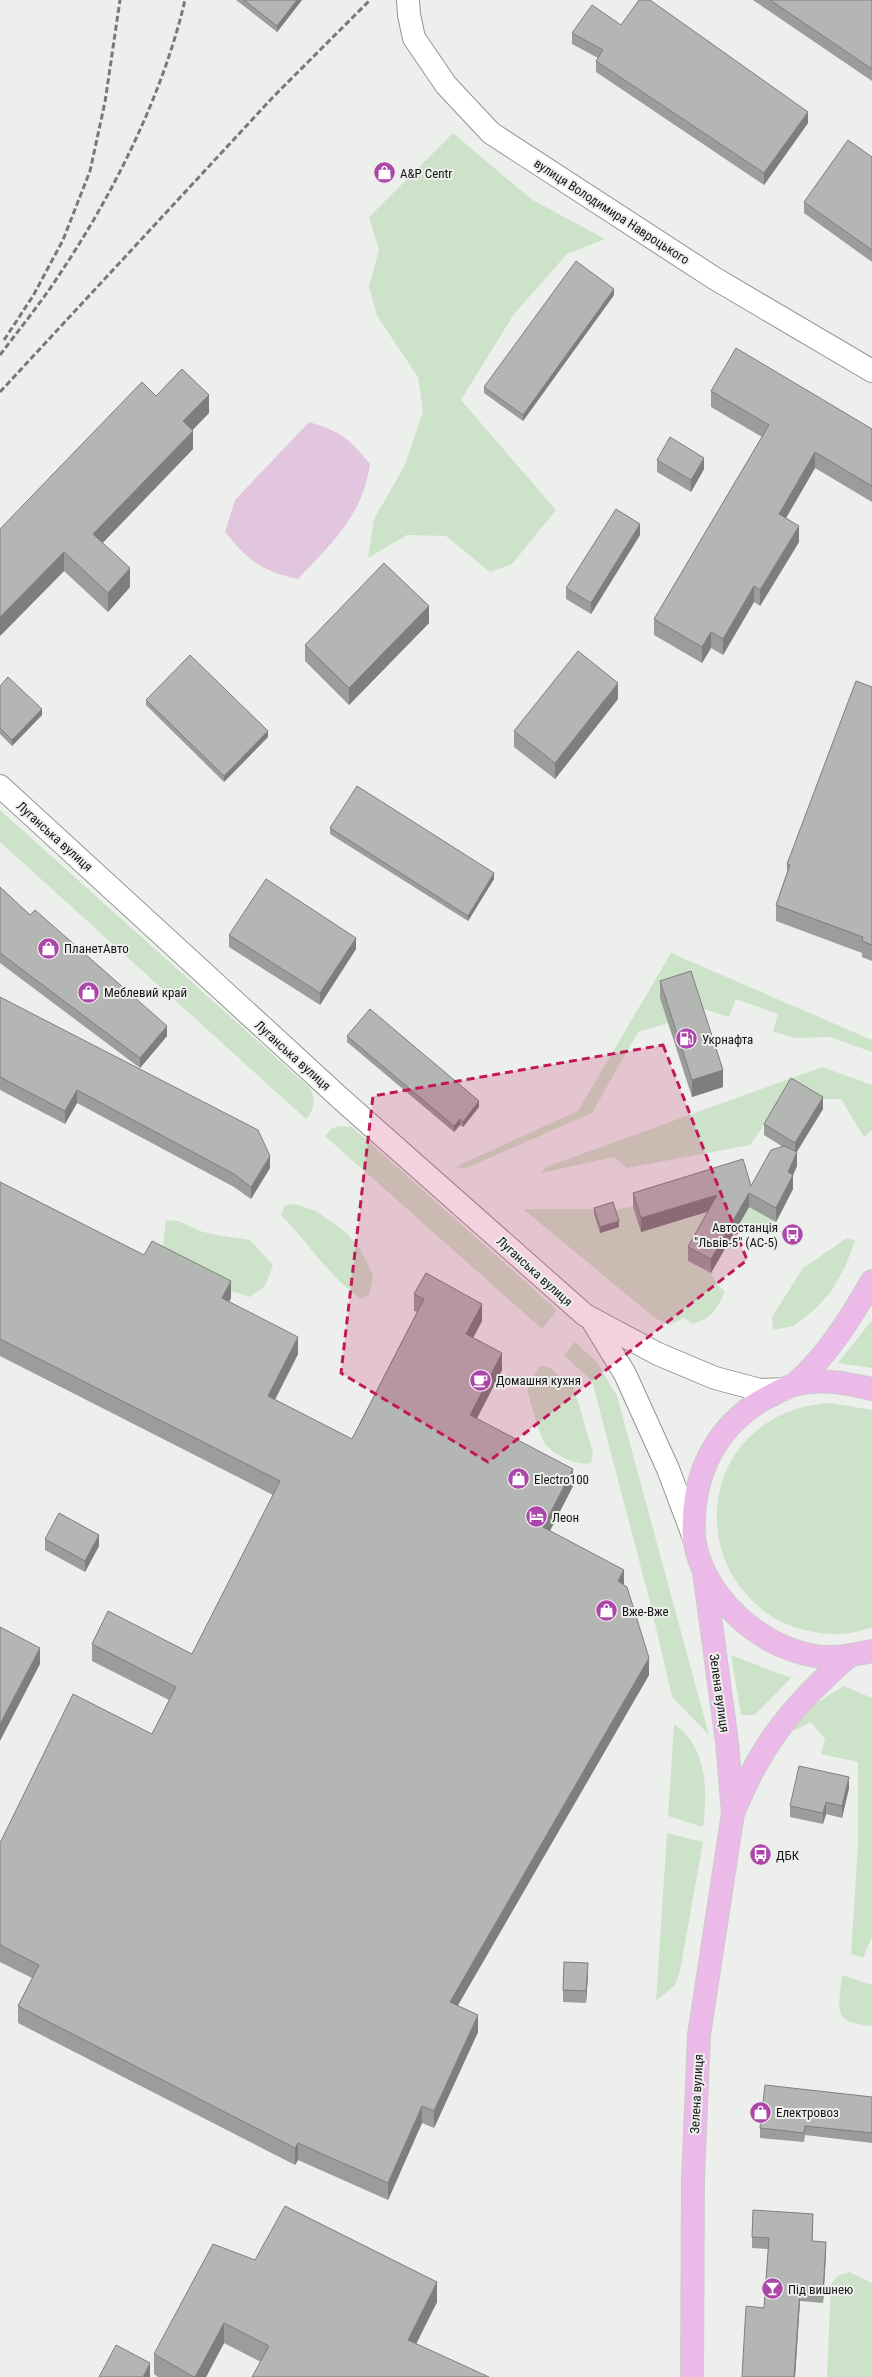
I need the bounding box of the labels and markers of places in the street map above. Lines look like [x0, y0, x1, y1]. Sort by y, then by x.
shop icon: A&P Centr [372, 160, 398, 186]
place label: A&P Centr [400, 166, 452, 181]
shop icon: ПланетАвто [35, 935, 61, 961]
place label: ПланетАвто [64, 941, 129, 956]
shop icon: Меблевий край [76, 979, 102, 1005]
place label: Меблевий край [104, 985, 187, 1000]
fuel station icon: Укрнафта [673, 1026, 699, 1052]
place label: Укрнафта [702, 1032, 753, 1047]
place label: Автостанція "Львів-5" (АС-5) [694, 1220, 778, 1250]
bus stop icon: Автостанція "Львів-5" (АС-5) [780, 1221, 806, 1247]
cafe icon: Домашня кухня [468, 1367, 494, 1393]
place label: Домашня кухня [496, 1373, 581, 1388]
shop icon: Electro100 [506, 1466, 532, 1492]
place label: Electro100 [534, 1472, 589, 1487]
hotel icon: Леон [524, 1504, 550, 1530]
place label: Леон [552, 1510, 579, 1525]
shop icon: Вже-Вже [593, 1598, 619, 1624]
place label: Вже-Вже [622, 1604, 669, 1619]
bus stop icon: ДБК [747, 1842, 773, 1868]
place label: ДБК [776, 1848, 800, 1863]
shop icon: Електровоз [747, 2099, 773, 2125]
place label: Електровоз [776, 2105, 839, 2120]
bar icon: Під вишнею [760, 2276, 786, 2302]
place label: Під вишнею [788, 2282, 853, 2297]

